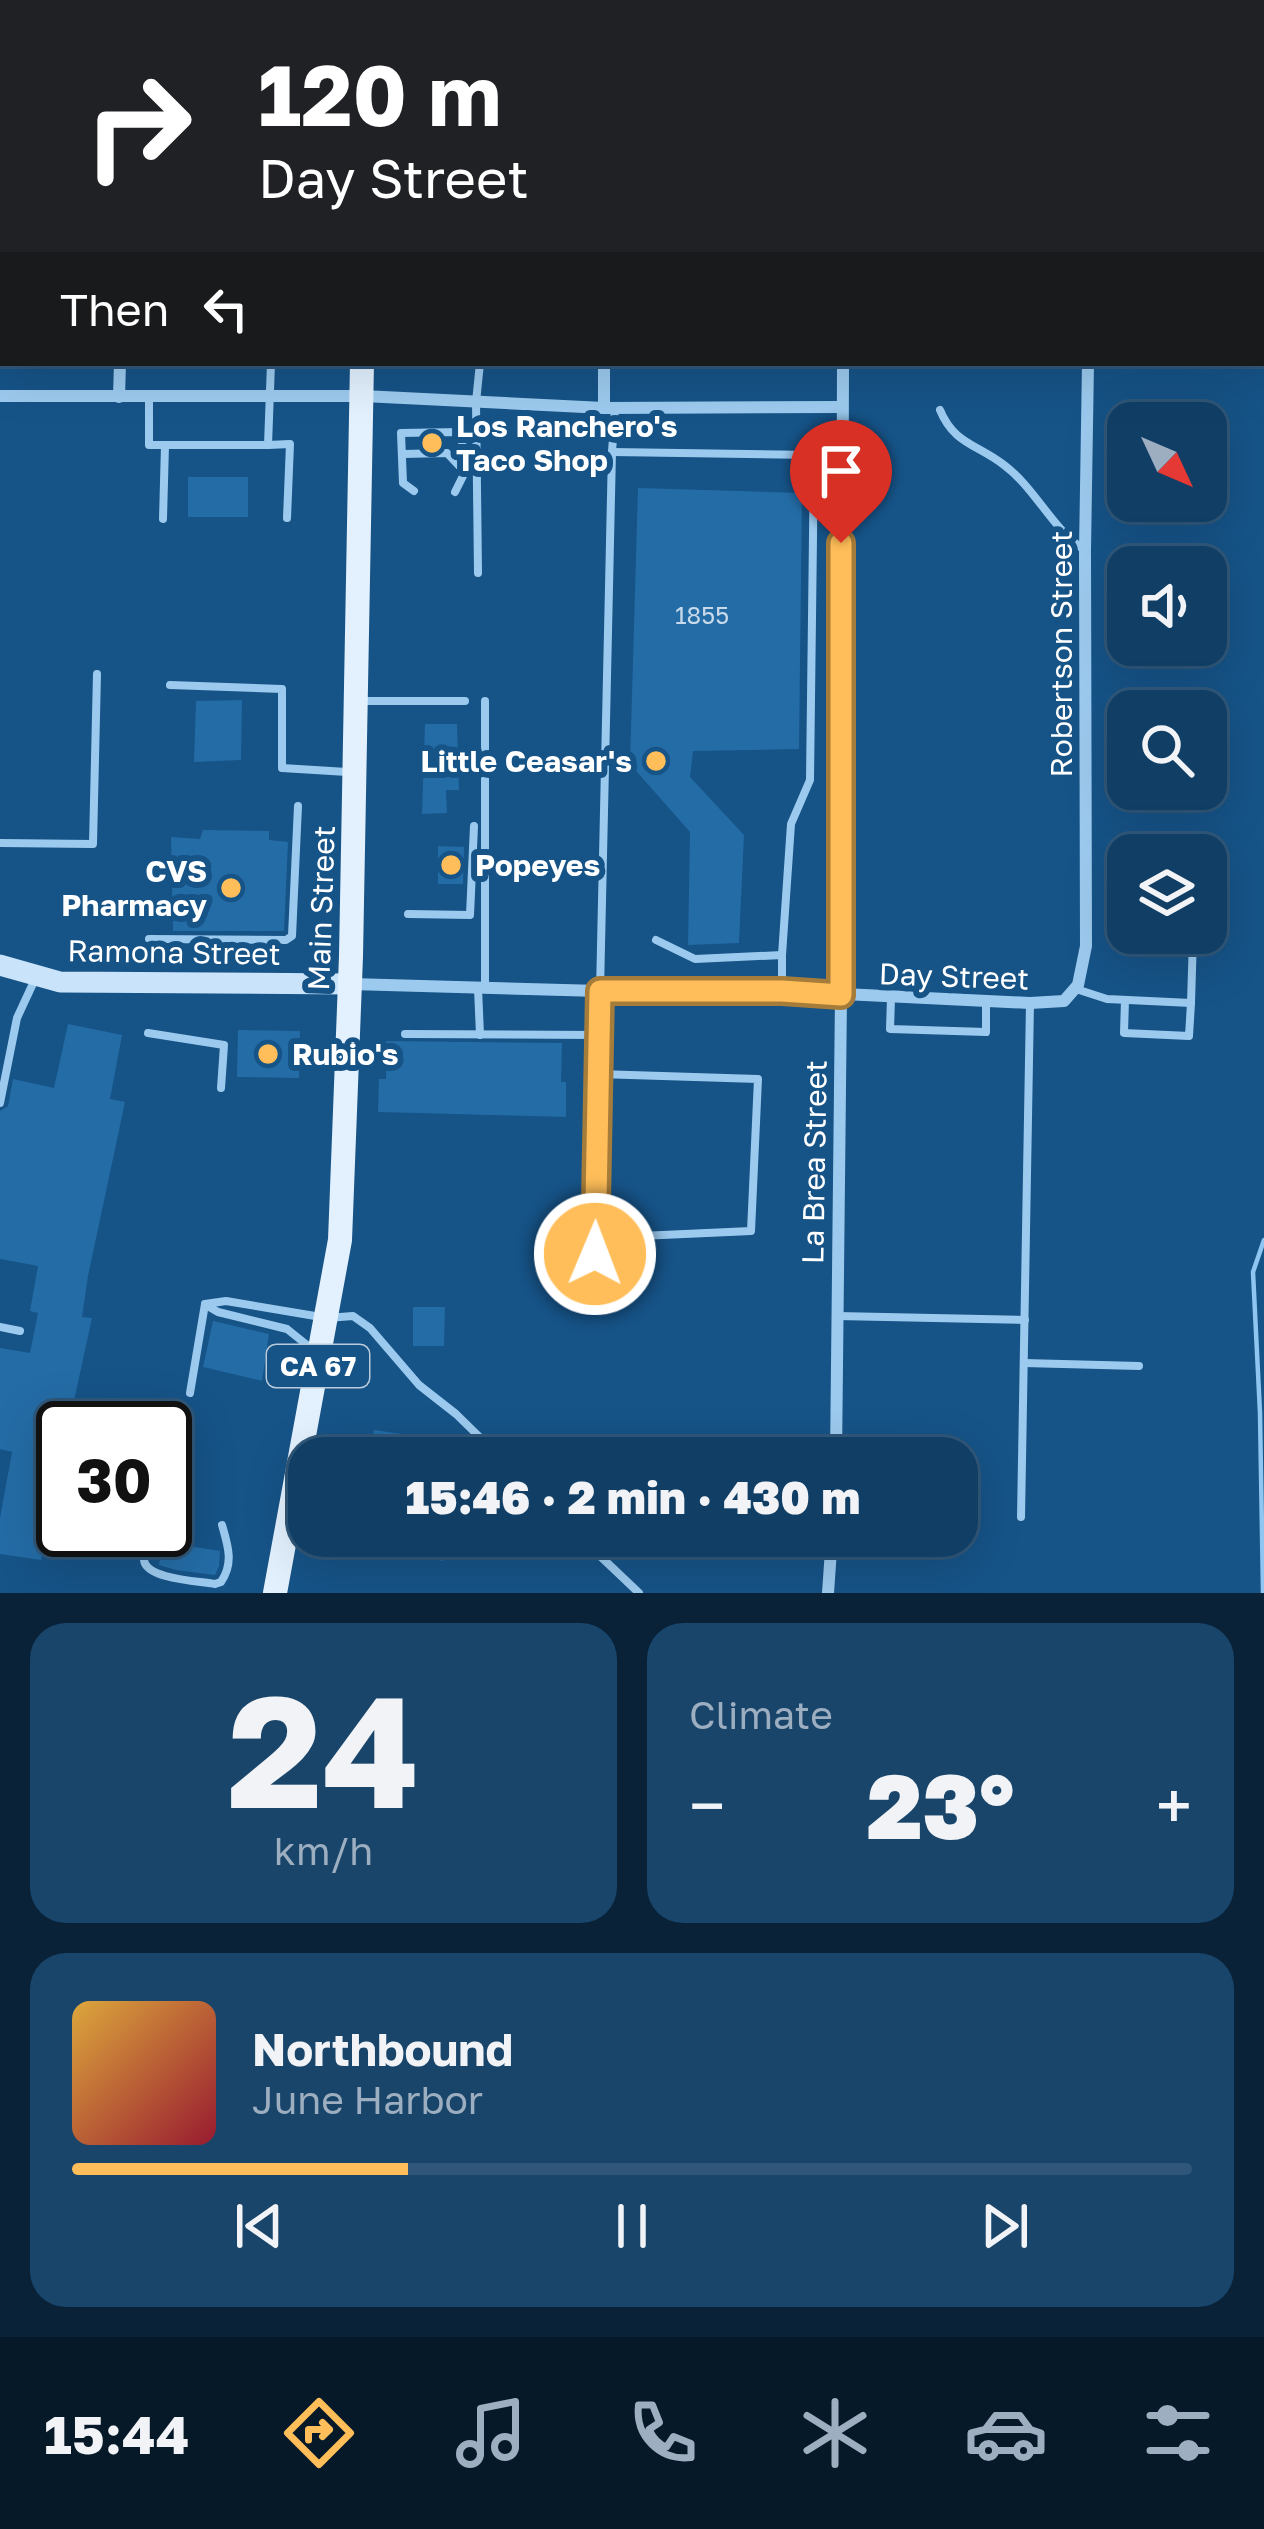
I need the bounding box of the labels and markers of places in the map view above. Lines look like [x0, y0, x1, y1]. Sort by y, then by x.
place label: Los Ranchero's Taco Shop [456, 408, 677, 478]
pin [790, 420, 892, 543]
marker: Los Ranchero's Taco Shop [419, 430, 445, 456]
place label: Little Ceasar's [421, 743, 632, 779]
marker: Little Ceasar's [643, 748, 669, 774]
place label: Popeyes [475, 847, 600, 883]
marker: Popeyes [438, 852, 464, 878]
place label: CVS Pharmacy [61, 853, 207, 923]
marker: CVS Pharmacy [218, 875, 244, 901]
place label: Rubio's [292, 1036, 399, 1072]
marker: Rubio's [255, 1041, 281, 1067]

